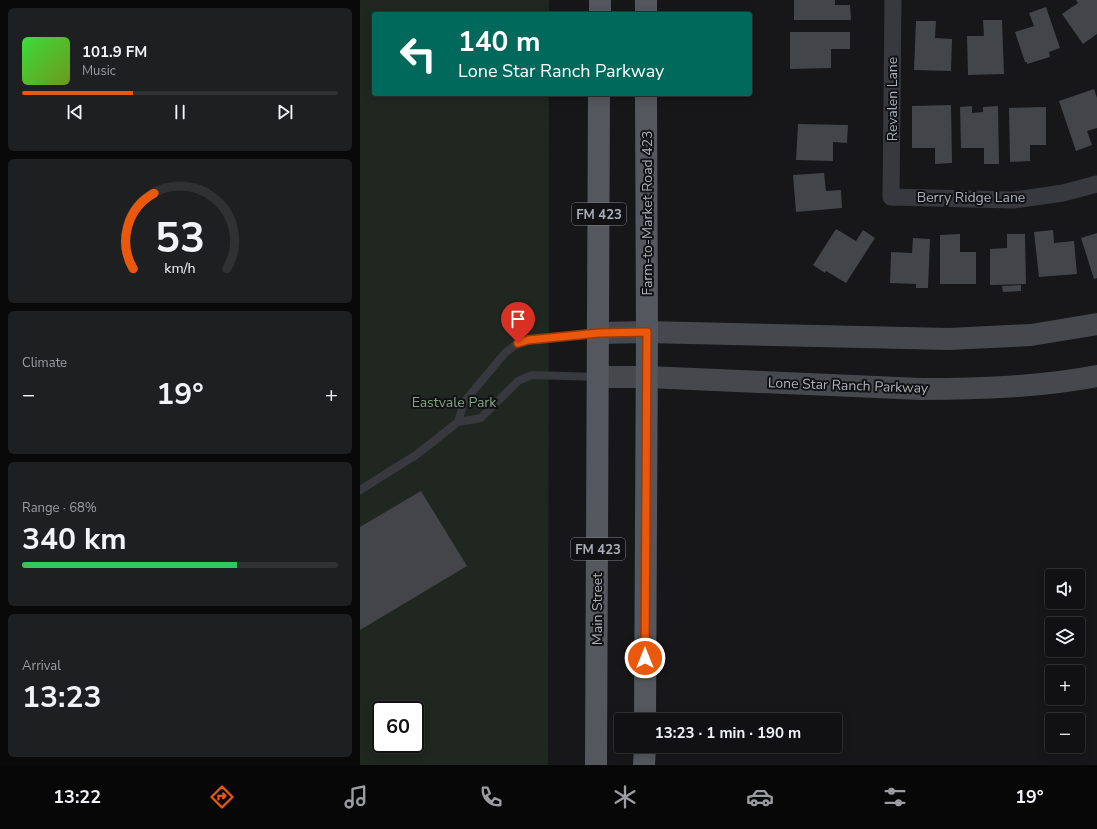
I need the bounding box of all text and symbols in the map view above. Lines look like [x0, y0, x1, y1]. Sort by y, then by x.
text: 140 m [458, 23, 541, 61]
icon: left [392, 28, 444, 80]
text: 101.9 FM [82, 42, 147, 62]
street label: Revalen Lane [883, 57, 902, 141]
text: Lone Star Ranch Parkway [458, 59, 664, 83]
text: Music [82, 62, 116, 80]
icon: previous [64, 101, 86, 123]
icon: pause [169, 101, 191, 123]
icon: next [274, 101, 296, 123]
street label: Farm-to-Market Road 423 [638, 130, 657, 296]
street label: Berry Ridge Lane [917, 188, 1025, 207]
road number: FM 423 [572, 203, 626, 225]
text: 53 [155, 210, 205, 267]
text: km/h [164, 259, 196, 278]
pin [501, 302, 535, 343]
icon: arrive [507, 308, 529, 330]
text: Climate [22, 354, 67, 372]
street label: Lone Star Ranch Parkway [767, 373, 929, 398]
text: 19° [156, 374, 204, 415]
text: − [22, 380, 35, 410]
text: + [325, 380, 338, 410]
park label: Eastvale Park [412, 393, 497, 412]
text: Range · 68% [22, 499, 97, 517]
text: 340 km [22, 519, 127, 560]
road number: FM 423 [571, 538, 625, 560]
map controls [1045, 569, 1085, 753]
button: sound [1045, 569, 1085, 609]
street label: Main Street [588, 573, 607, 645]
button: layers [1045, 617, 1085, 657]
position arrow [624, 637, 666, 679]
text: Arrival [22, 657, 61, 675]
button: + [1045, 665, 1085, 705]
text: 13:23 [22, 677, 101, 718]
speed limit sign: 60 [372, 701, 424, 753]
button: − [1045, 713, 1085, 753]
text: 13:23 · 1 min · 190 m [655, 723, 801, 743]
icon: directions [208, 783, 236, 811]
icon: music [342, 783, 370, 811]
icon: phone [477, 783, 505, 811]
icon: climate [611, 783, 639, 811]
icon: car [746, 783, 774, 811]
icon: filters [881, 783, 909, 811]
text: 13:22 [53, 785, 101, 809]
text: 19° [1015, 785, 1044, 809]

